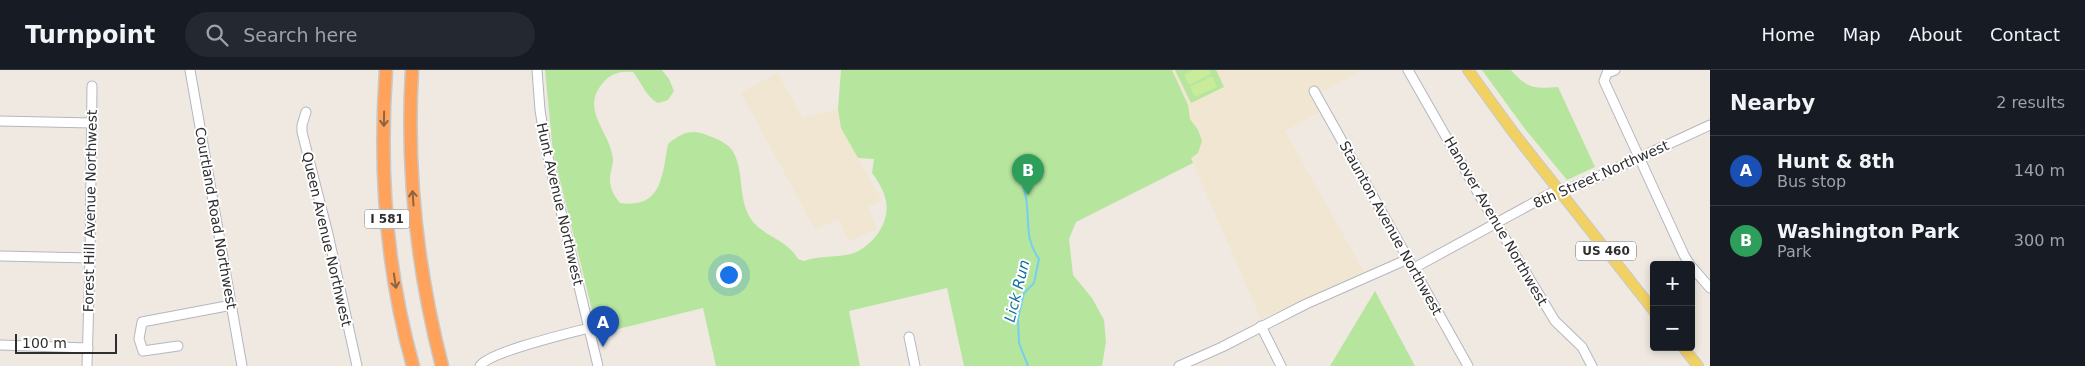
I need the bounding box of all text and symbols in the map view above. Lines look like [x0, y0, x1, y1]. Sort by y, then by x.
search box [185, 12, 535, 57]
text: Turnpoint [25, 21, 155, 49]
icon: search [203, 21, 231, 49]
text: Search here [243, 24, 357, 46]
text: Home [1762, 24, 1815, 45]
text: Map [1843, 24, 1881, 45]
text: About [1909, 24, 1962, 45]
text: Contact [1990, 24, 2060, 45]
text: Nearby [1730, 91, 1815, 115]
text: 2 results [1996, 93, 2065, 112]
street label: Forest Hill Avenue Northwest [80, 109, 100, 312]
one-way arrow [379, 110, 388, 126]
street label: Hunt Avenue Northwest [533, 121, 587, 287]
street label: Courtland Road Northwest [192, 126, 240, 311]
street label: Hanover Avenue Northwest [1441, 134, 1551, 309]
street label: 8th Street Northwest [1531, 137, 1672, 211]
street label: Staunton Avenue Northwest [1336, 138, 1446, 318]
street label: Queen Avenue Northwest [299, 150, 355, 328]
text: Hunt & 8th [1777, 150, 1895, 172]
pin: B [1012, 154, 1044, 195]
text: A [1740, 161, 1752, 180]
text: 140 m [2014, 161, 2065, 180]
text: Bus stop [1777, 172, 1846, 191]
one-way arrow [408, 190, 417, 206]
road number: I 581 [364, 210, 410, 228]
text: Washington Park [1777, 220, 1959, 242]
text: B [1740, 231, 1752, 250]
text: 300 m [2014, 231, 2065, 250]
road number: US 460 [1576, 242, 1636, 260]
text: Park [1777, 242, 1812, 261]
water label: Lick Run [1001, 258, 1033, 324]
map controls [1650, 261, 1695, 351]
button: + [1650, 261, 1695, 306]
your location [716, 262, 742, 288]
one-way arrow [390, 272, 400, 288]
pin: A [587, 306, 619, 347]
button: − [1650, 306, 1695, 351]
scale bar [15, 331, 118, 354]
text: 100 m [22, 335, 67, 351]

